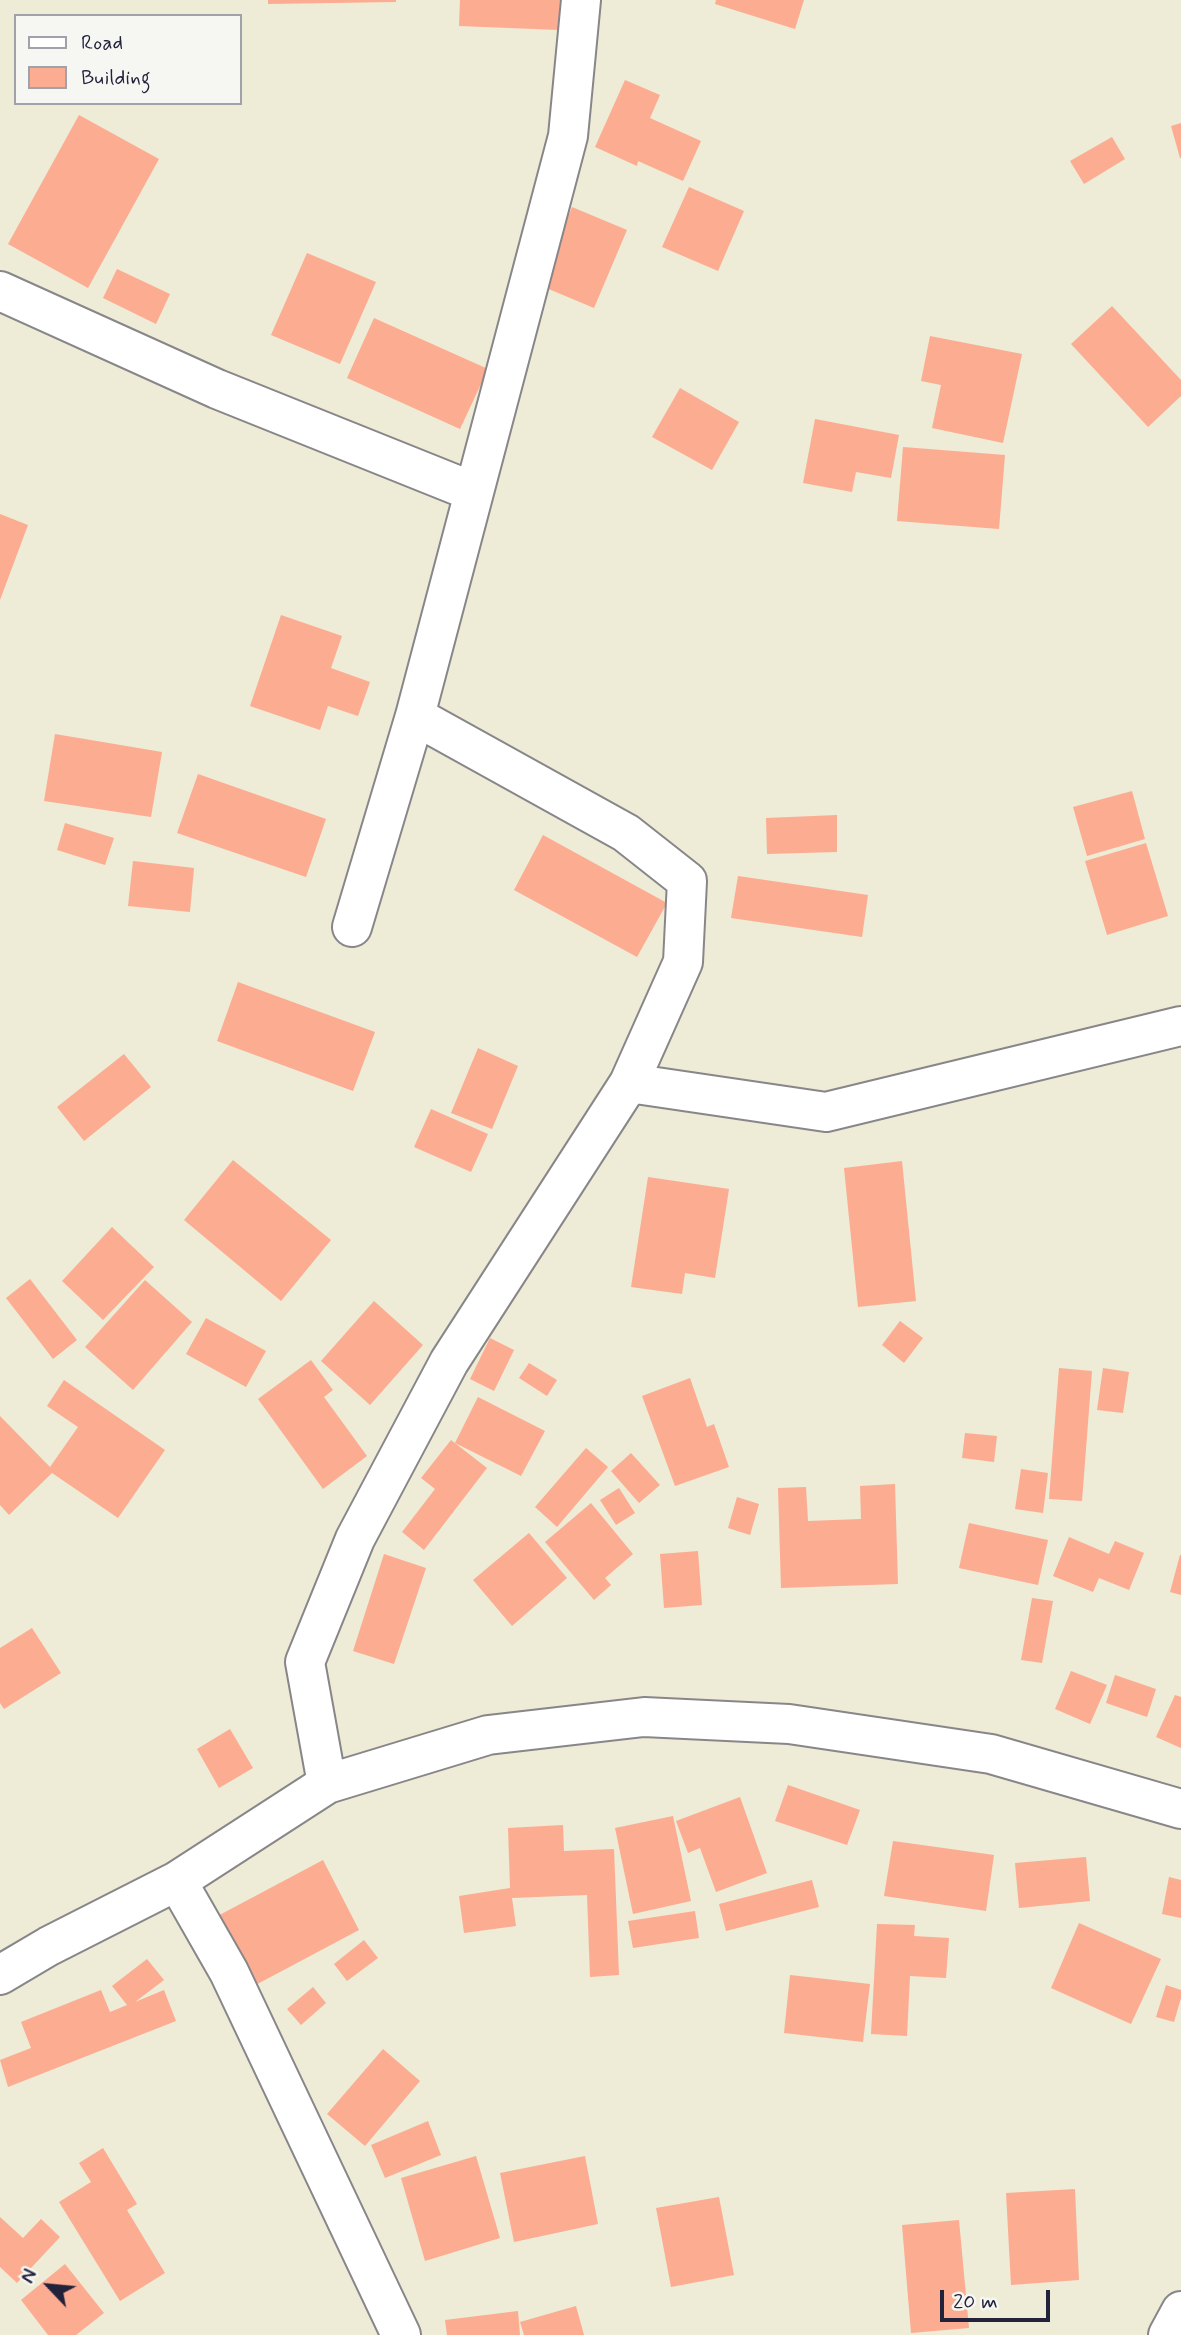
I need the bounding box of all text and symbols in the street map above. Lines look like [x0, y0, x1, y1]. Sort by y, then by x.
legend [14, 14, 242, 105]
text: Road [81, 29, 123, 57]
text: Building [81, 64, 151, 92]
north arrow [14, 2251, 84, 2321]
text: N [16, 2265, 44, 2288]
scale bar [943, 2276, 1053, 2320]
text: 20 m [953, 2288, 998, 2316]

